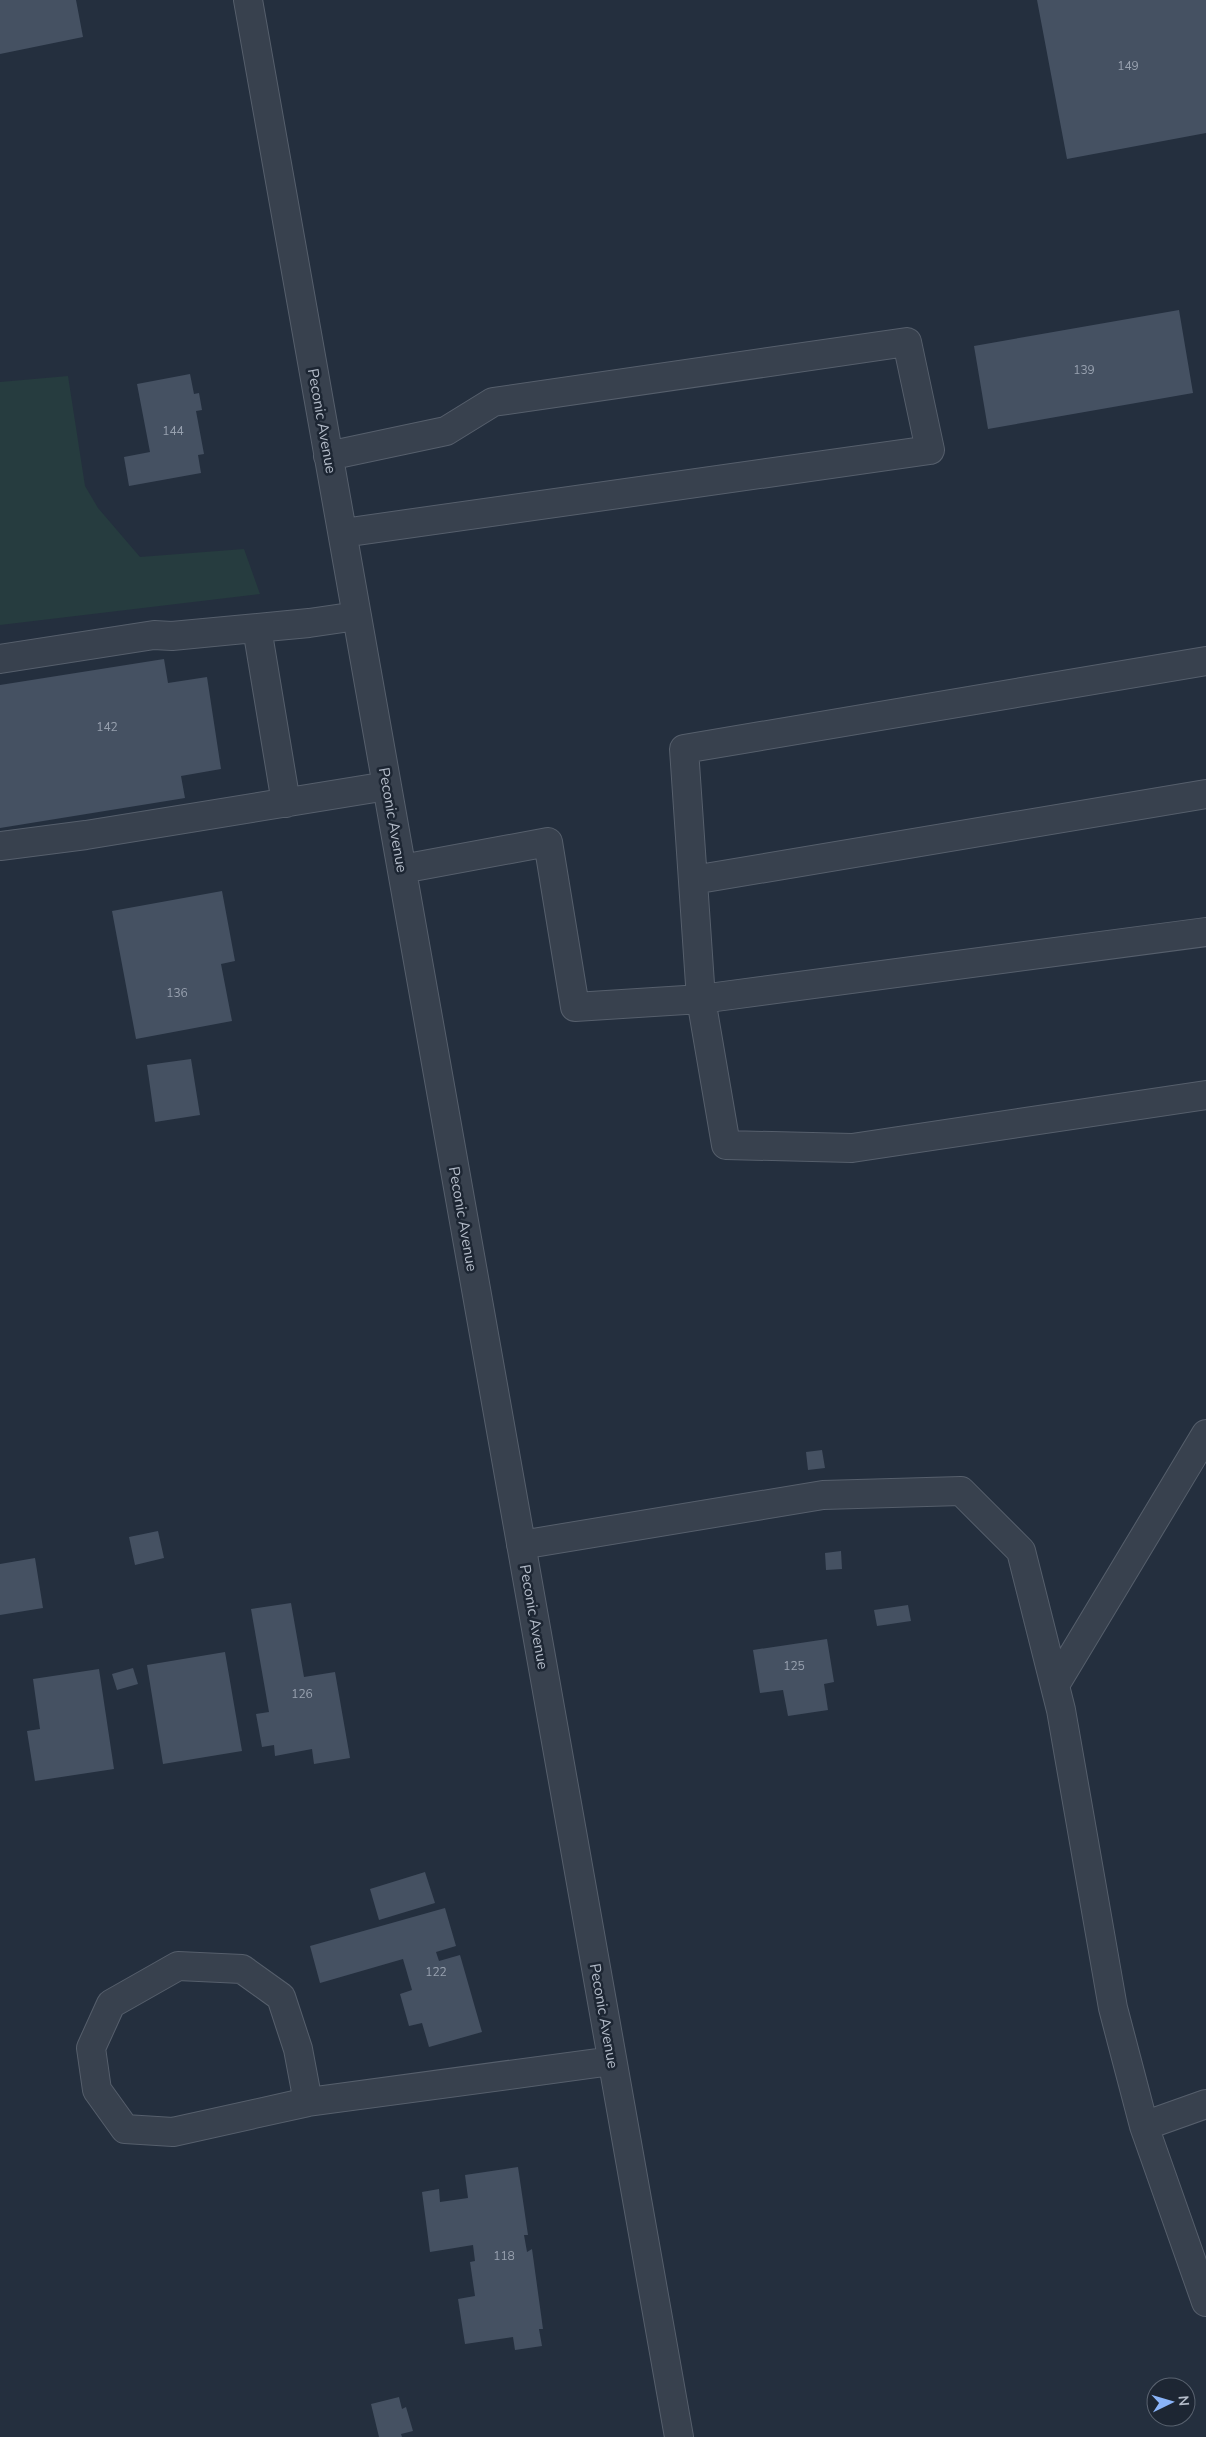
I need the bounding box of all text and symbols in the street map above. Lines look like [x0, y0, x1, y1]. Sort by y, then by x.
house number: 149 [1117, 58, 1139, 74]
house number: 139 [1073, 362, 1095, 378]
street label: Peconic Avenue [303, 367, 341, 475]
house number: 144 [162, 423, 184, 439]
house number: 142 [96, 719, 118, 735]
street label: Peconic Avenue [374, 766, 412, 874]
house number: 136 [166, 985, 188, 1001]
street label: Peconic Avenue [444, 1165, 482, 1273]
street label: Peconic Avenue [515, 1563, 553, 1671]
house number: 125 [783, 1658, 805, 1674]
house number: 126 [291, 1686, 313, 1702]
street label: Peconic Avenue [585, 1962, 623, 2070]
house number: 122 [425, 1964, 447, 1980]
house number: 118 [493, 2248, 515, 2264]
north arrow [1146, 2377, 1196, 2427]
text: N [1174, 2395, 1193, 2407]

